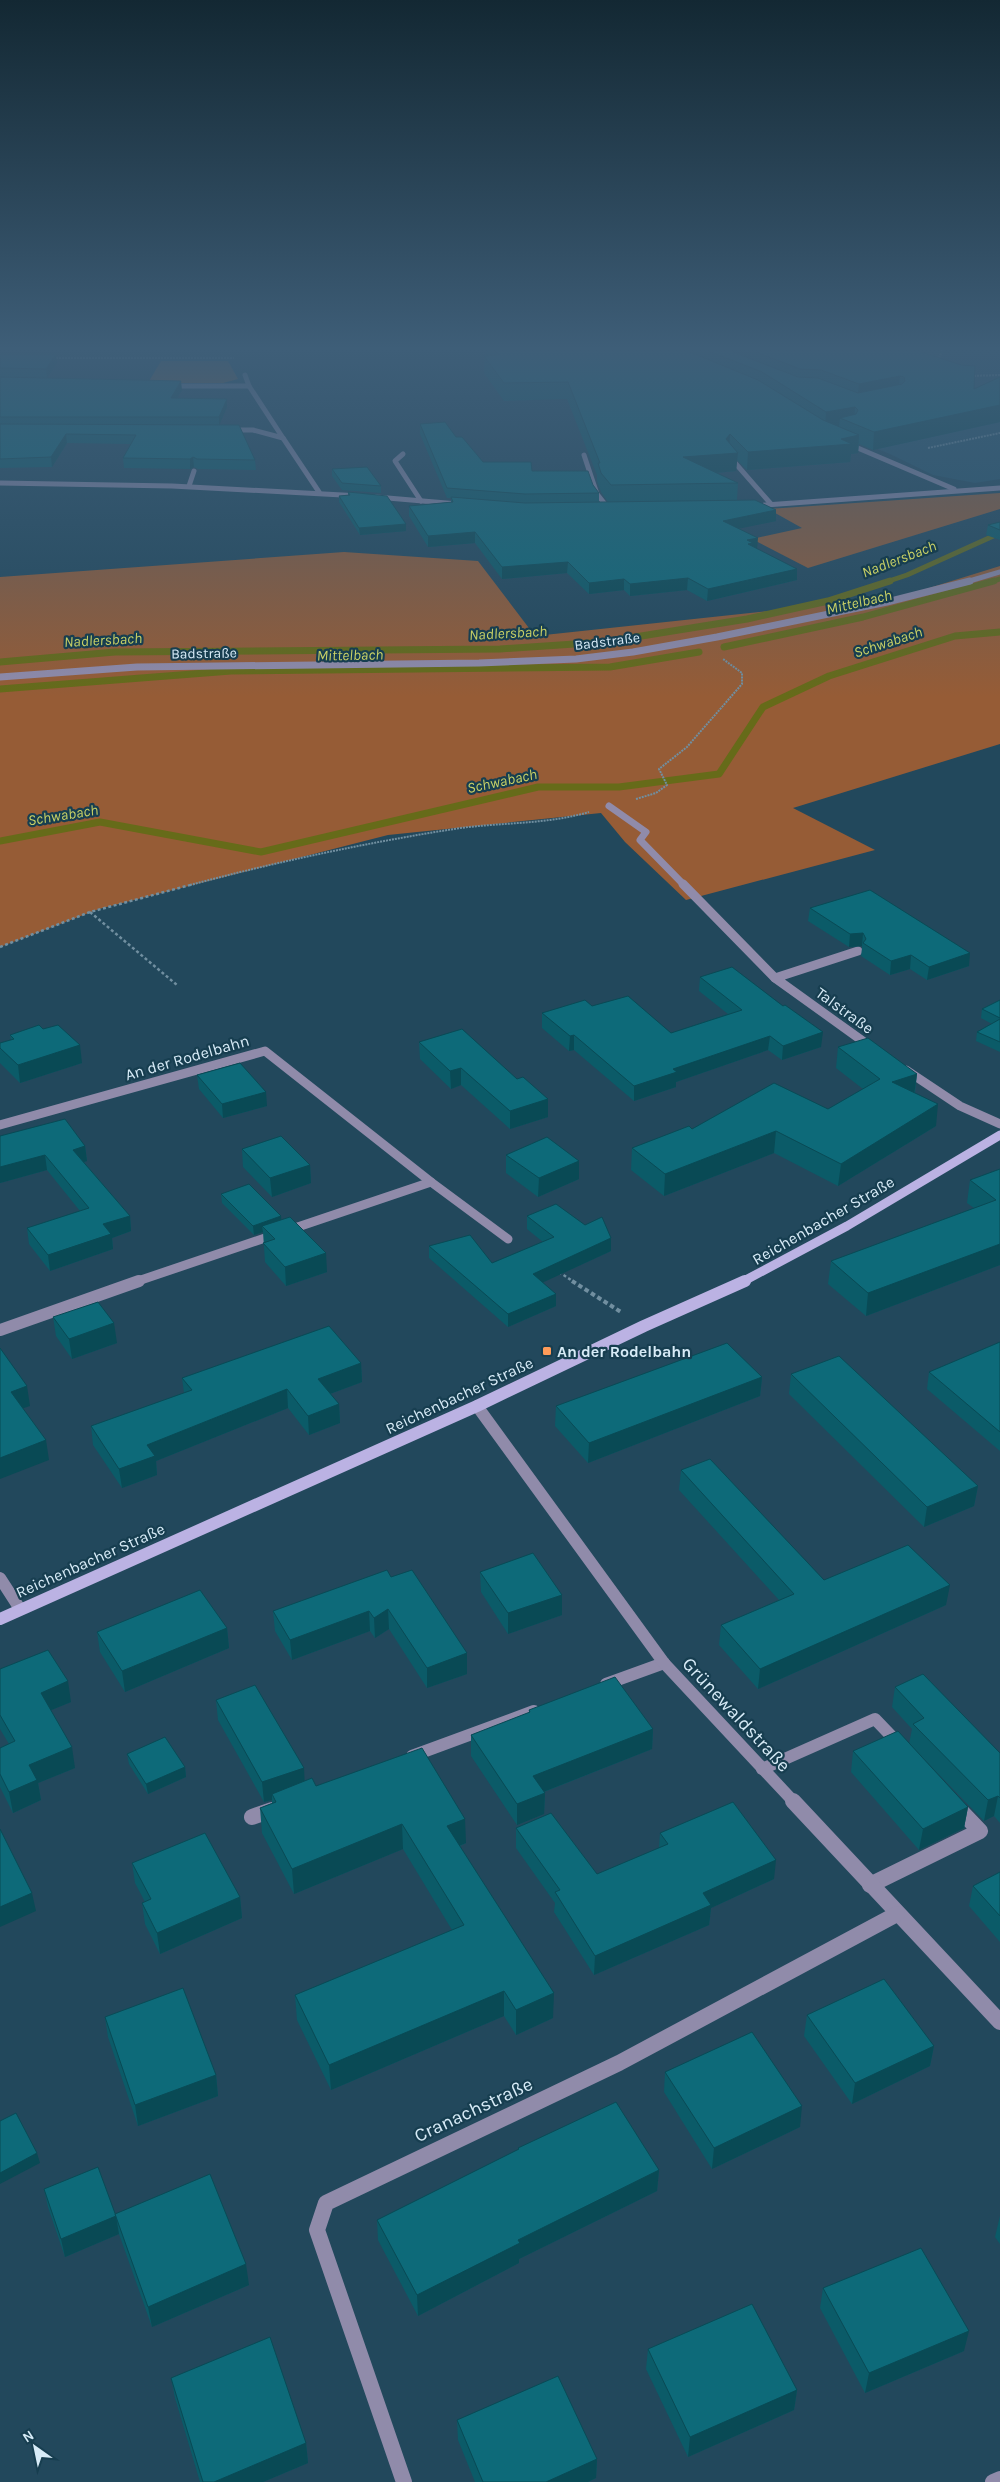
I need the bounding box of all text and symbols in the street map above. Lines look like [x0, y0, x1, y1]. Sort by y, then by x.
water label: Nadlersbach [859, 537, 939, 581]
water label: Mittelbach [824, 586, 894, 618]
water label: Nadlersbach [468, 622, 548, 644]
water label: Schwabach [851, 622, 925, 662]
water label: Nadlersbach [63, 629, 143, 651]
street label: Badstraße [573, 629, 641, 654]
street label: Badstraße [171, 644, 237, 663]
water label: Mittelbach [316, 645, 384, 665]
water label: Schwabach [465, 765, 539, 797]
water label: Schwabach [26, 801, 100, 829]
street label: Talstraße [812, 983, 877, 1038]
street label: An der Rodelbahn [123, 1031, 251, 1084]
street label: Reichenbacher Straße [749, 1172, 898, 1269]
place label: An der Rodelbahn [557, 1342, 691, 1361]
marker: An der Rodelbahn [541, 1345, 553, 1357]
street label: Reichenbacher Straße [382, 1353, 536, 1438]
street label: Reichenbacher Straße [13, 1519, 168, 1602]
street label: Grünewaldstraße [678, 1653, 795, 1776]
street label: Cranachstraße [411, 2073, 536, 2147]
north arrow [10, 2422, 60, 2472]
text: N [19, 2427, 37, 2446]

